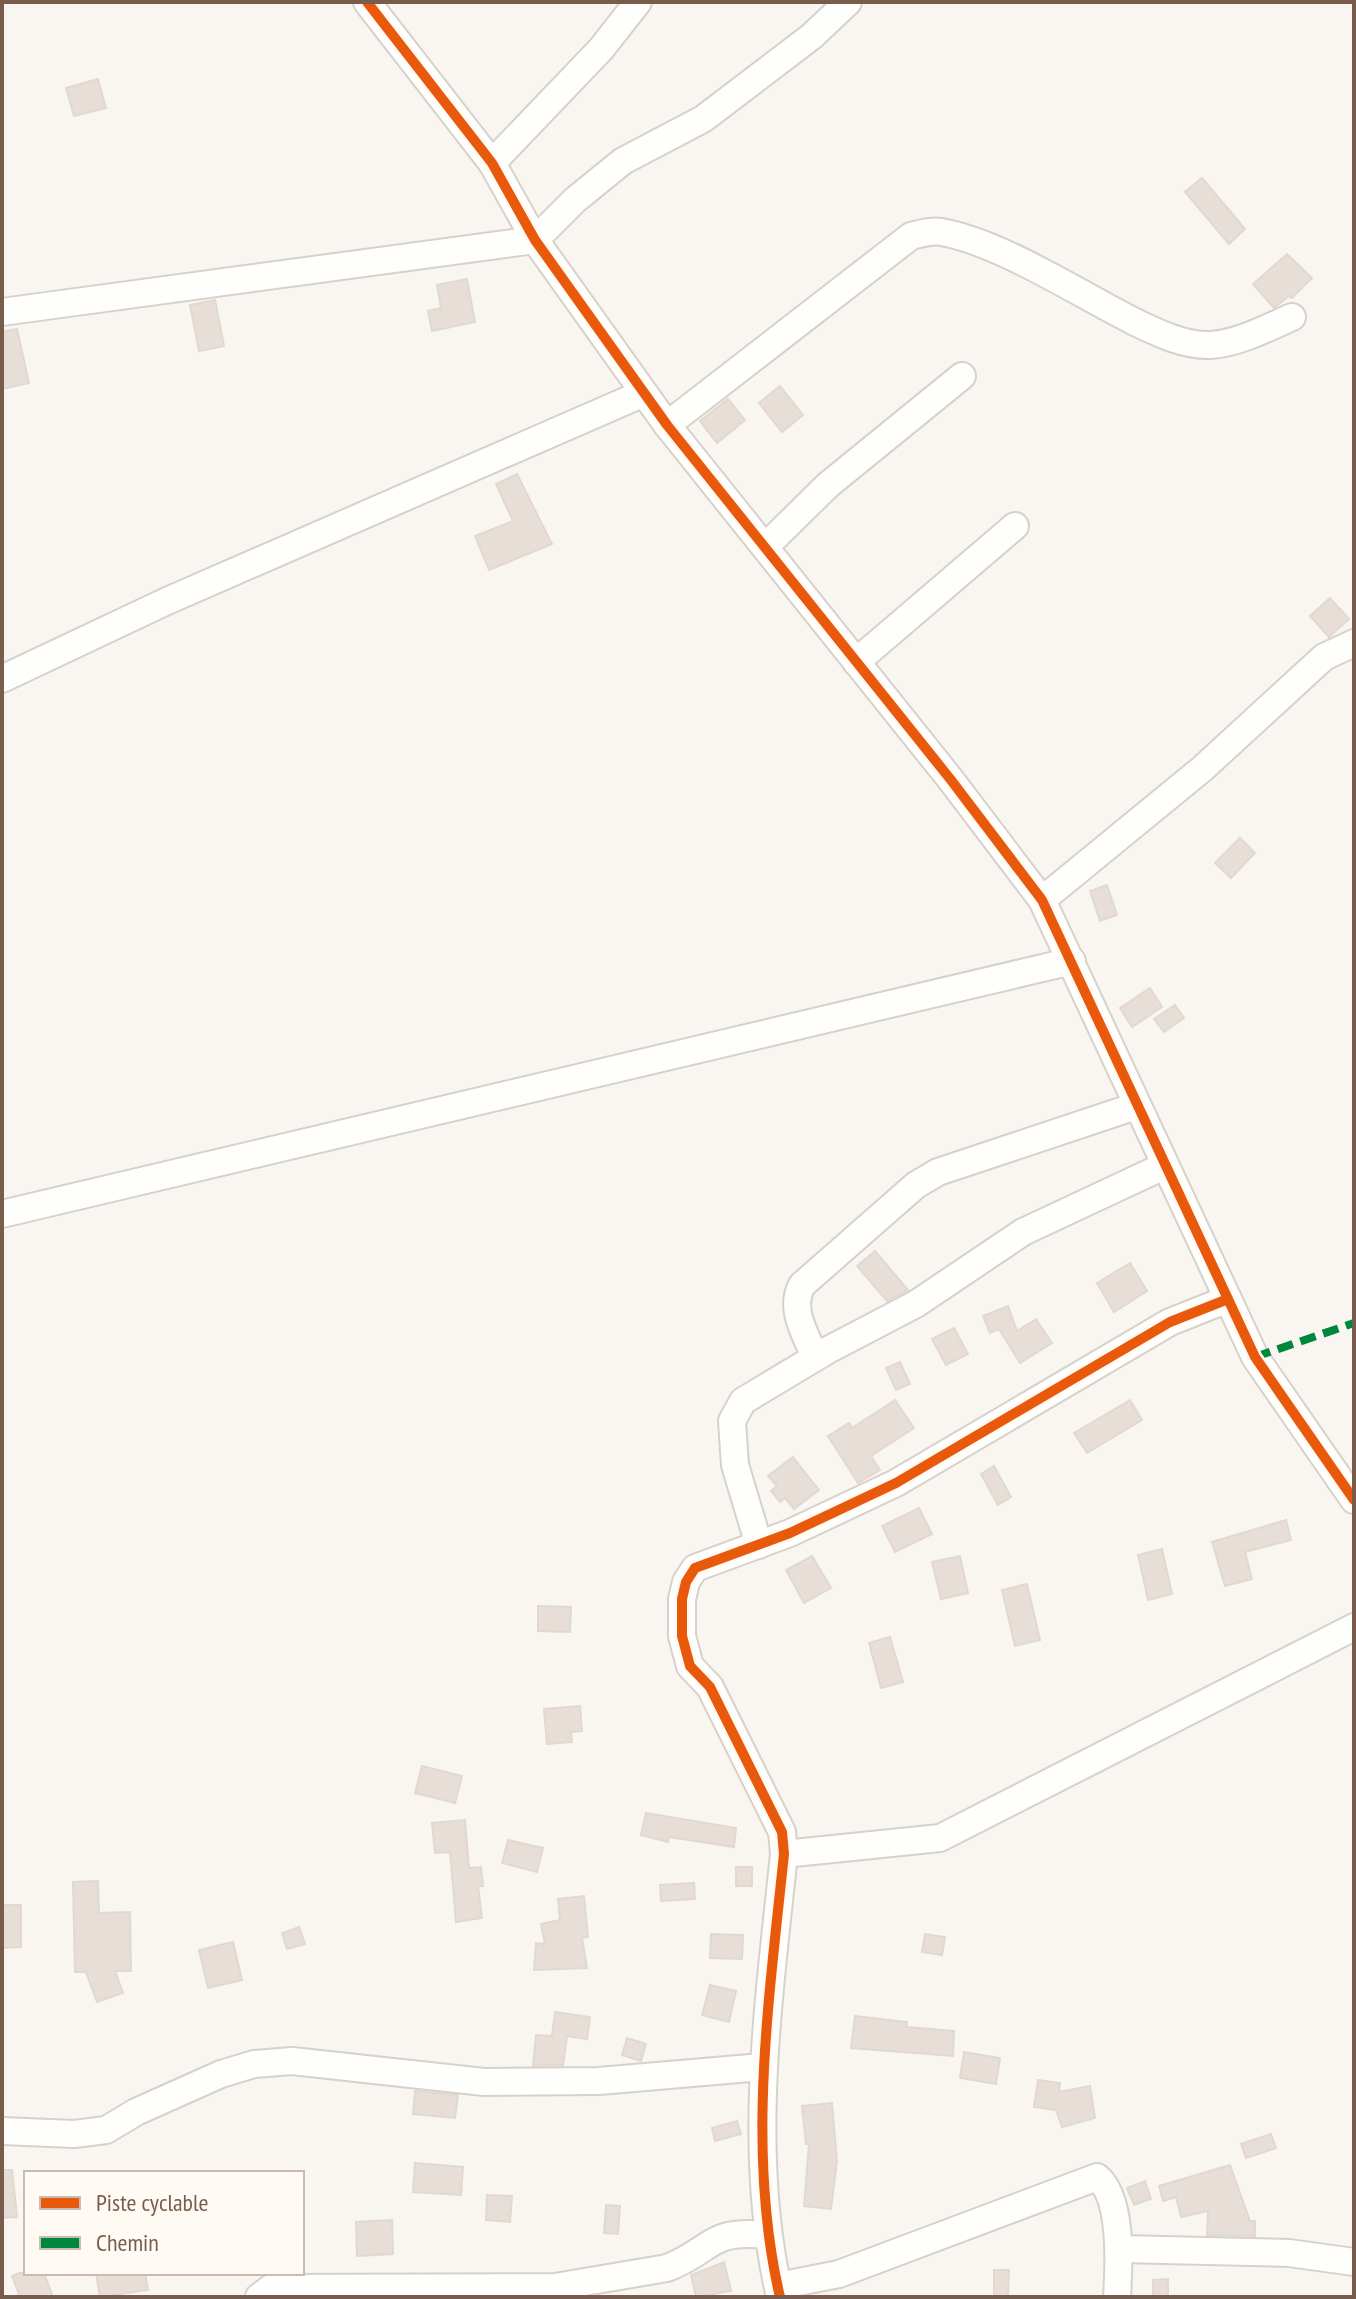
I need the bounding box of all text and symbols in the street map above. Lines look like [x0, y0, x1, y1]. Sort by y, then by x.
legend [24, 2171, 304, 2275]
text: Piste cyclable [96, 2187, 209, 2218]
text: Chemin [96, 2227, 159, 2258]

